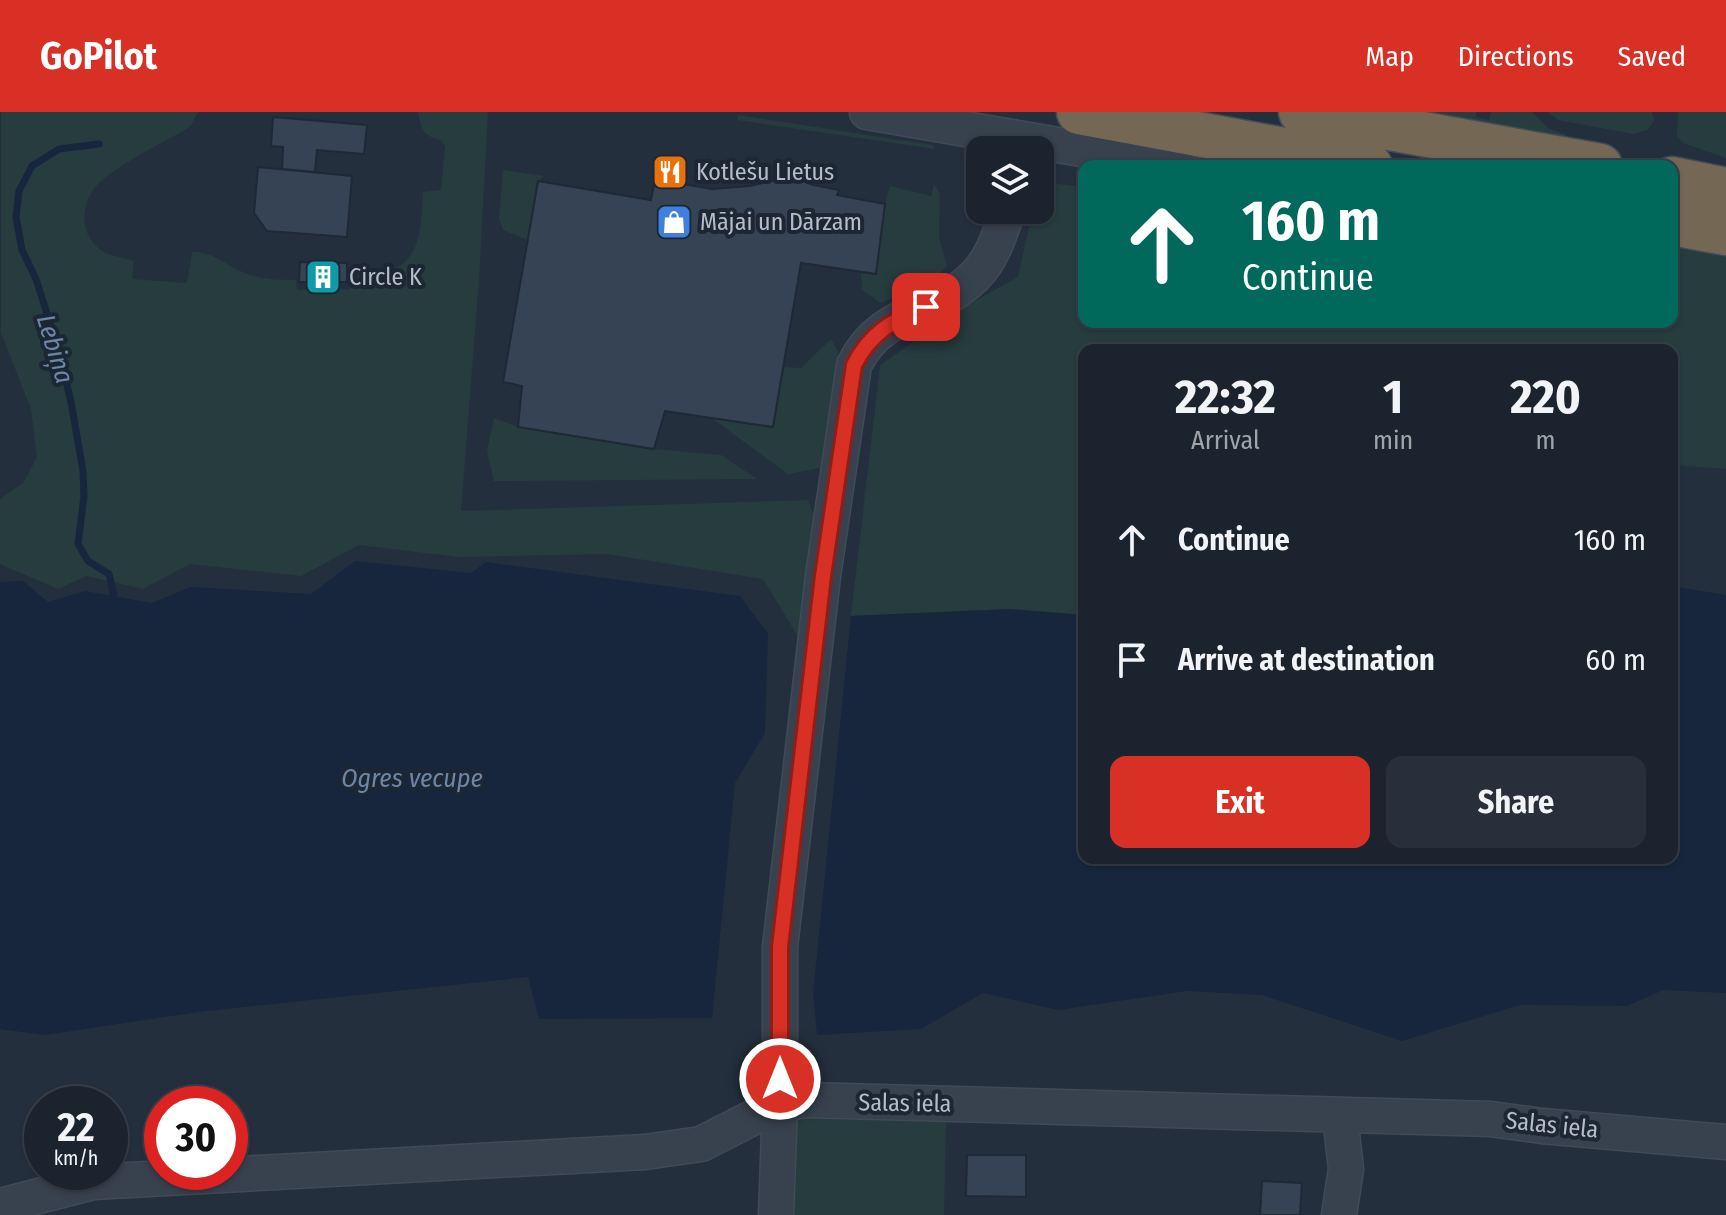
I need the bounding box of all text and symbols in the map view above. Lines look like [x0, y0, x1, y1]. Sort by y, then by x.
text: GoPilot [40, 33, 157, 79]
text: Map [1365, 40, 1414, 73]
text: Directions [1458, 40, 1574, 73]
text: Saved [1618, 40, 1686, 73]
map controls [966, 136, 1054, 224]
button: layers [966, 136, 1054, 224]
restaurant icon: Kotlešu Lietus [651, 153, 689, 191]
place label: Kotlešu Lietus [696, 158, 834, 186]
text: 160 m [1242, 188, 1380, 255]
icon: ahead [1110, 192, 1214, 296]
shop icon: Mājai un Dārzam [655, 203, 693, 241]
place label: Mājai un Dārzam [700, 208, 862, 236]
text: Continue [1242, 256, 1374, 300]
building icon: Circle K [304, 258, 342, 296]
place label: Circle K [349, 263, 422, 291]
pin [892, 273, 960, 341]
icon: arrive [904, 285, 948, 329]
water label: Lebiņa [29, 311, 80, 388]
text: 22:32 [1175, 368, 1276, 426]
text: 1 [1383, 368, 1403, 426]
text: 220 [1510, 368, 1581, 426]
text: Arrival [1191, 425, 1260, 456]
text: min [1373, 425, 1413, 456]
text: m [1536, 425, 1556, 456]
icon: ahead [1110, 518, 1154, 562]
text: Continue [1178, 522, 1290, 558]
text: 160 m [1574, 522, 1646, 558]
icon: arrive [1110, 638, 1154, 682]
text: Arrive at destination [1178, 642, 1435, 678]
text: 60 m [1585, 642, 1646, 678]
button: Exit [1110, 756, 1370, 848]
button: Share [1386, 756, 1646, 848]
water label: Ogres vecupe [341, 763, 483, 794]
position arrow [738, 1037, 822, 1121]
speed limit sign: 30 [144, 1086, 248, 1190]
street label: Salas iela [858, 1088, 952, 1118]
text: 22 [57, 1104, 95, 1152]
street label: Salas iela [1504, 1106, 1600, 1144]
text: km/h [54, 1146, 98, 1170]

